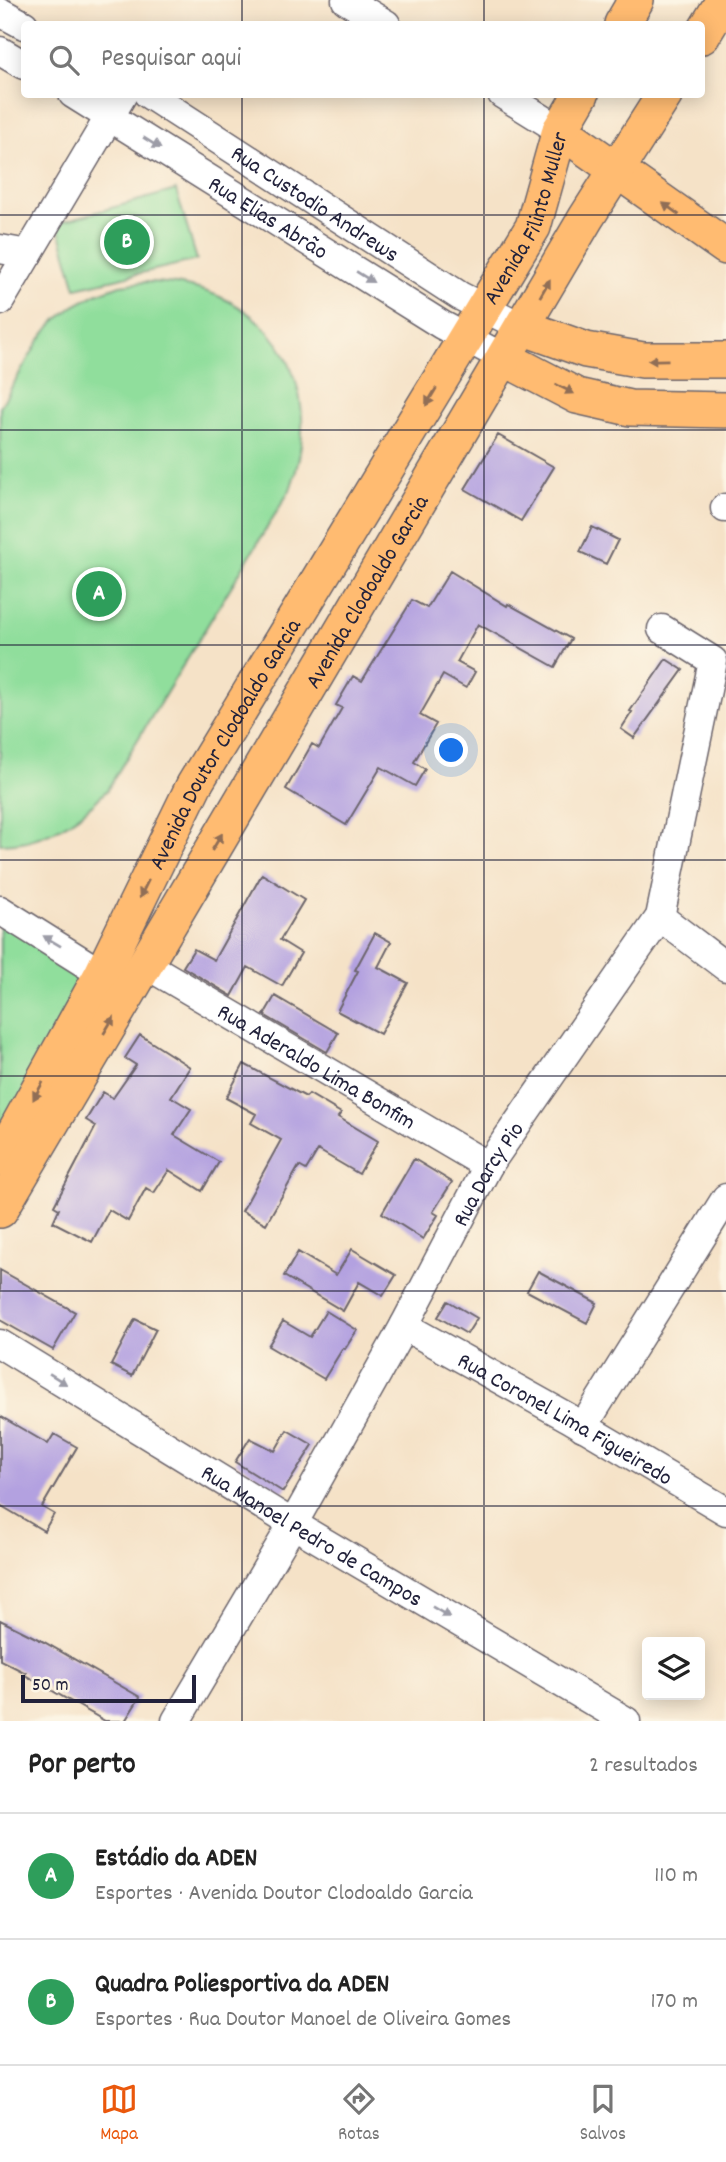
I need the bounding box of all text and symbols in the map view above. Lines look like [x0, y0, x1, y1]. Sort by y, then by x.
search box [21, 21, 705, 98]
icon: search [45, 41, 83, 79]
text: Pesquisar aqui [101, 41, 241, 78]
street label: Avenida Filinto Muller [477, 128, 579, 312]
one-way arrow [142, 137, 161, 150]
street label: Rua Custodio Andrews [223, 139, 405, 272]
street label: Rua Elias Abrão [201, 169, 333, 270]
one-way arrow [662, 202, 681, 216]
pin: B [104, 216, 150, 268]
one-way arrow [356, 270, 375, 283]
one-way arrow [539, 279, 552, 298]
one-way arrow [647, 354, 669, 366]
one-way arrow [555, 384, 575, 395]
one-way arrow [425, 387, 438, 406]
street label: Avenida Clodoaldo Garcia [299, 489, 439, 696]
pin: A [76, 568, 122, 620]
street label: Avenida Doutor Clodoaldo Garcia [142, 612, 312, 876]
your location [434, 733, 468, 767]
one-way arrow [211, 833, 223, 852]
one-way arrow [138, 879, 149, 899]
one-way arrow [42, 935, 61, 947]
street label: Rua Aderaldo Lima Bonfim [210, 997, 421, 1140]
one-way arrow [103, 1015, 116, 1034]
one-way arrow [33, 1081, 45, 1101]
street label: Rua Darcy Pio [446, 1116, 534, 1233]
street label: Rua Coronel Lima Figueiredo [450, 1346, 678, 1496]
one-way arrow [49, 1373, 68, 1386]
street label: Rua Manoel Pedro de Campos [193, 1458, 428, 1617]
one-way arrow [432, 1606, 451, 1618]
map controls [642, 1637, 705, 1700]
button: layers [642, 1637, 705, 1700]
scale bar [21, 1672, 196, 1704]
text: 50 m [32, 1673, 69, 1700]
text: Por perto [28, 1745, 136, 1788]
text: 2 resultados [589, 1750, 698, 1783]
text: Estádio da ADEN [95, 1841, 257, 1878]
text: A [45, 1860, 57, 1893]
text: 110 m [654, 1860, 698, 1893]
text: Esportes · Avenida Doutor Clodoaldo Garcia [95, 1878, 473, 1911]
text: Quadra Poliesportiva da ADEN [95, 1967, 389, 2004]
text: B [46, 1986, 56, 2019]
text: 170 m [651, 1986, 698, 2019]
text: Esportes · Rua Doutor Manoel de Oliveira Gomes [95, 2004, 511, 2037]
tab: Mapa [100, 2080, 138, 2149]
tab: Rotas [338, 2080, 380, 2149]
tab: Salvos [580, 2080, 626, 2149]

